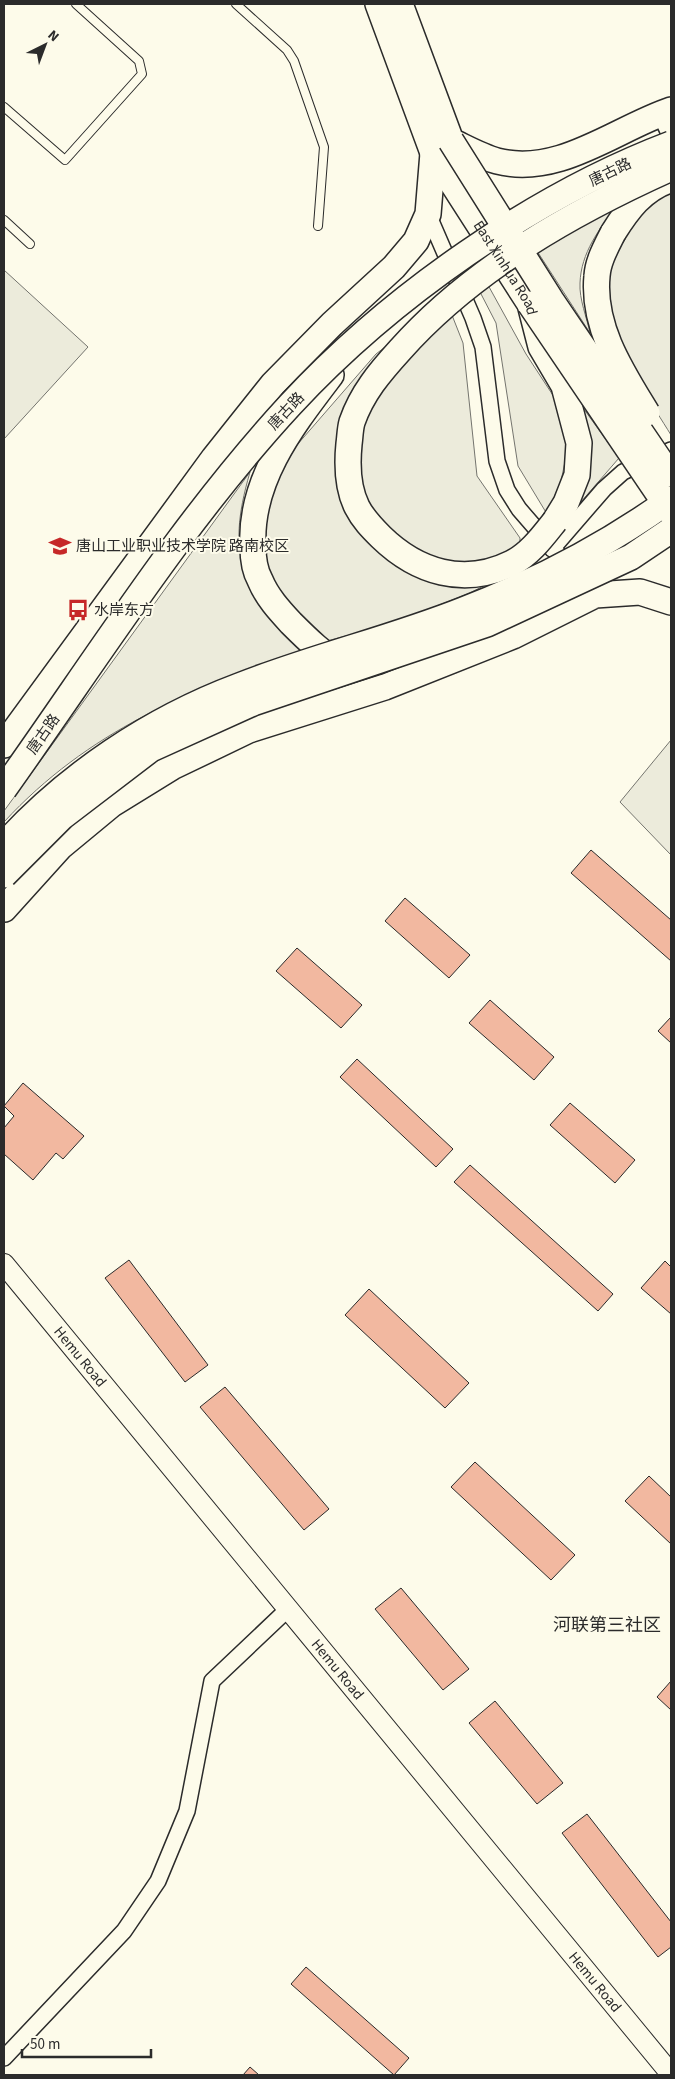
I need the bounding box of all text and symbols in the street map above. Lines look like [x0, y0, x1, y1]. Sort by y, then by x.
north arrow [20, 20, 70, 70]
text: N [43, 26, 63, 47]
street label: 唐古路 [585, 153, 635, 192]
street label: East Xinhua Road [468, 217, 542, 317]
street label: 唐古路 [263, 388, 309, 435]
school or university icon: 唐山工业职业技术学院 路南校区 [47, 533, 73, 559]
place label: 唐山工业职业技术学院 路南校区 [76, 536, 289, 557]
bus stop icon: 水岸东方 [65, 597, 91, 623]
place label: 水岸东方 [94, 600, 154, 621]
street label: 唐古路 [22, 710, 65, 759]
street label: Hemu Road [49, 1322, 111, 1392]
district label: 河联第三社区 [553, 1613, 661, 1638]
street label: Hemu Road [306, 1635, 369, 1704]
street label: Hemu Road [563, 1947, 626, 2017]
scale bar [22, 2026, 151, 2058]
text: 50 m [30, 2034, 60, 2055]

